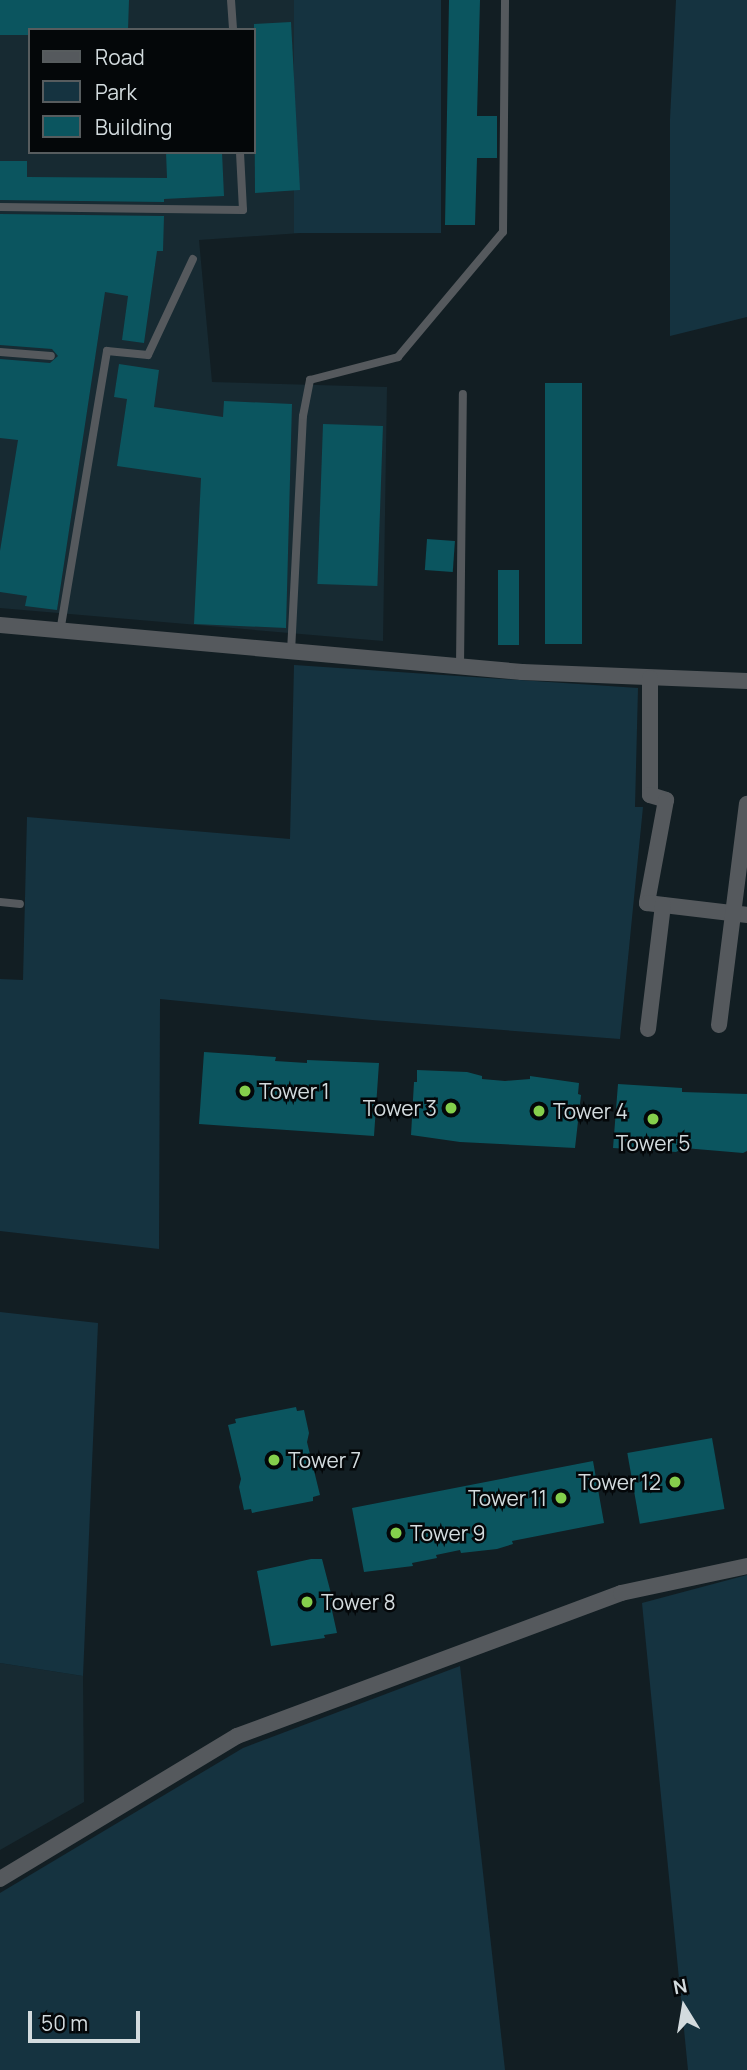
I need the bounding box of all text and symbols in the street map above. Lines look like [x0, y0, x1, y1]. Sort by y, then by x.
legend [28, 28, 256, 154]
text: Road [95, 43, 145, 71]
text: Park [95, 78, 137, 106]
text: Building [95, 113, 172, 141]
place label: Tower 1 [259, 1078, 330, 1104]
marker: Tower 1 [237, 1083, 253, 1099]
place label: Tower 3 [363, 1095, 437, 1121]
place label: Tower 4 [553, 1098, 628, 1124]
marker: Tower 3 [443, 1100, 459, 1116]
marker: Tower 4 [531, 1103, 547, 1119]
marker: Tower 5 [645, 1111, 661, 1127]
place label: Tower 5 [616, 1130, 690, 1156]
place label: Tower 7 [288, 1447, 361, 1473]
marker: Tower 7 [266, 1452, 282, 1468]
place label: Tower 12 [578, 1469, 661, 1495]
marker: Tower 12 [667, 1474, 683, 1490]
place label: Tower 11 [468, 1485, 547, 1511]
marker: Tower 11 [553, 1490, 569, 1506]
place label: Tower 9 [410, 1520, 486, 1546]
marker: Tower 9 [388, 1525, 404, 1541]
place label: Tower 8 [321, 1589, 396, 1615]
marker: Tower 8 [299, 1594, 315, 1610]
north arrow [649, 1972, 719, 2042]
text: N [671, 1972, 689, 2000]
scale bar [32, 1996, 144, 2040]
text: 50 m [41, 2009, 88, 2037]

